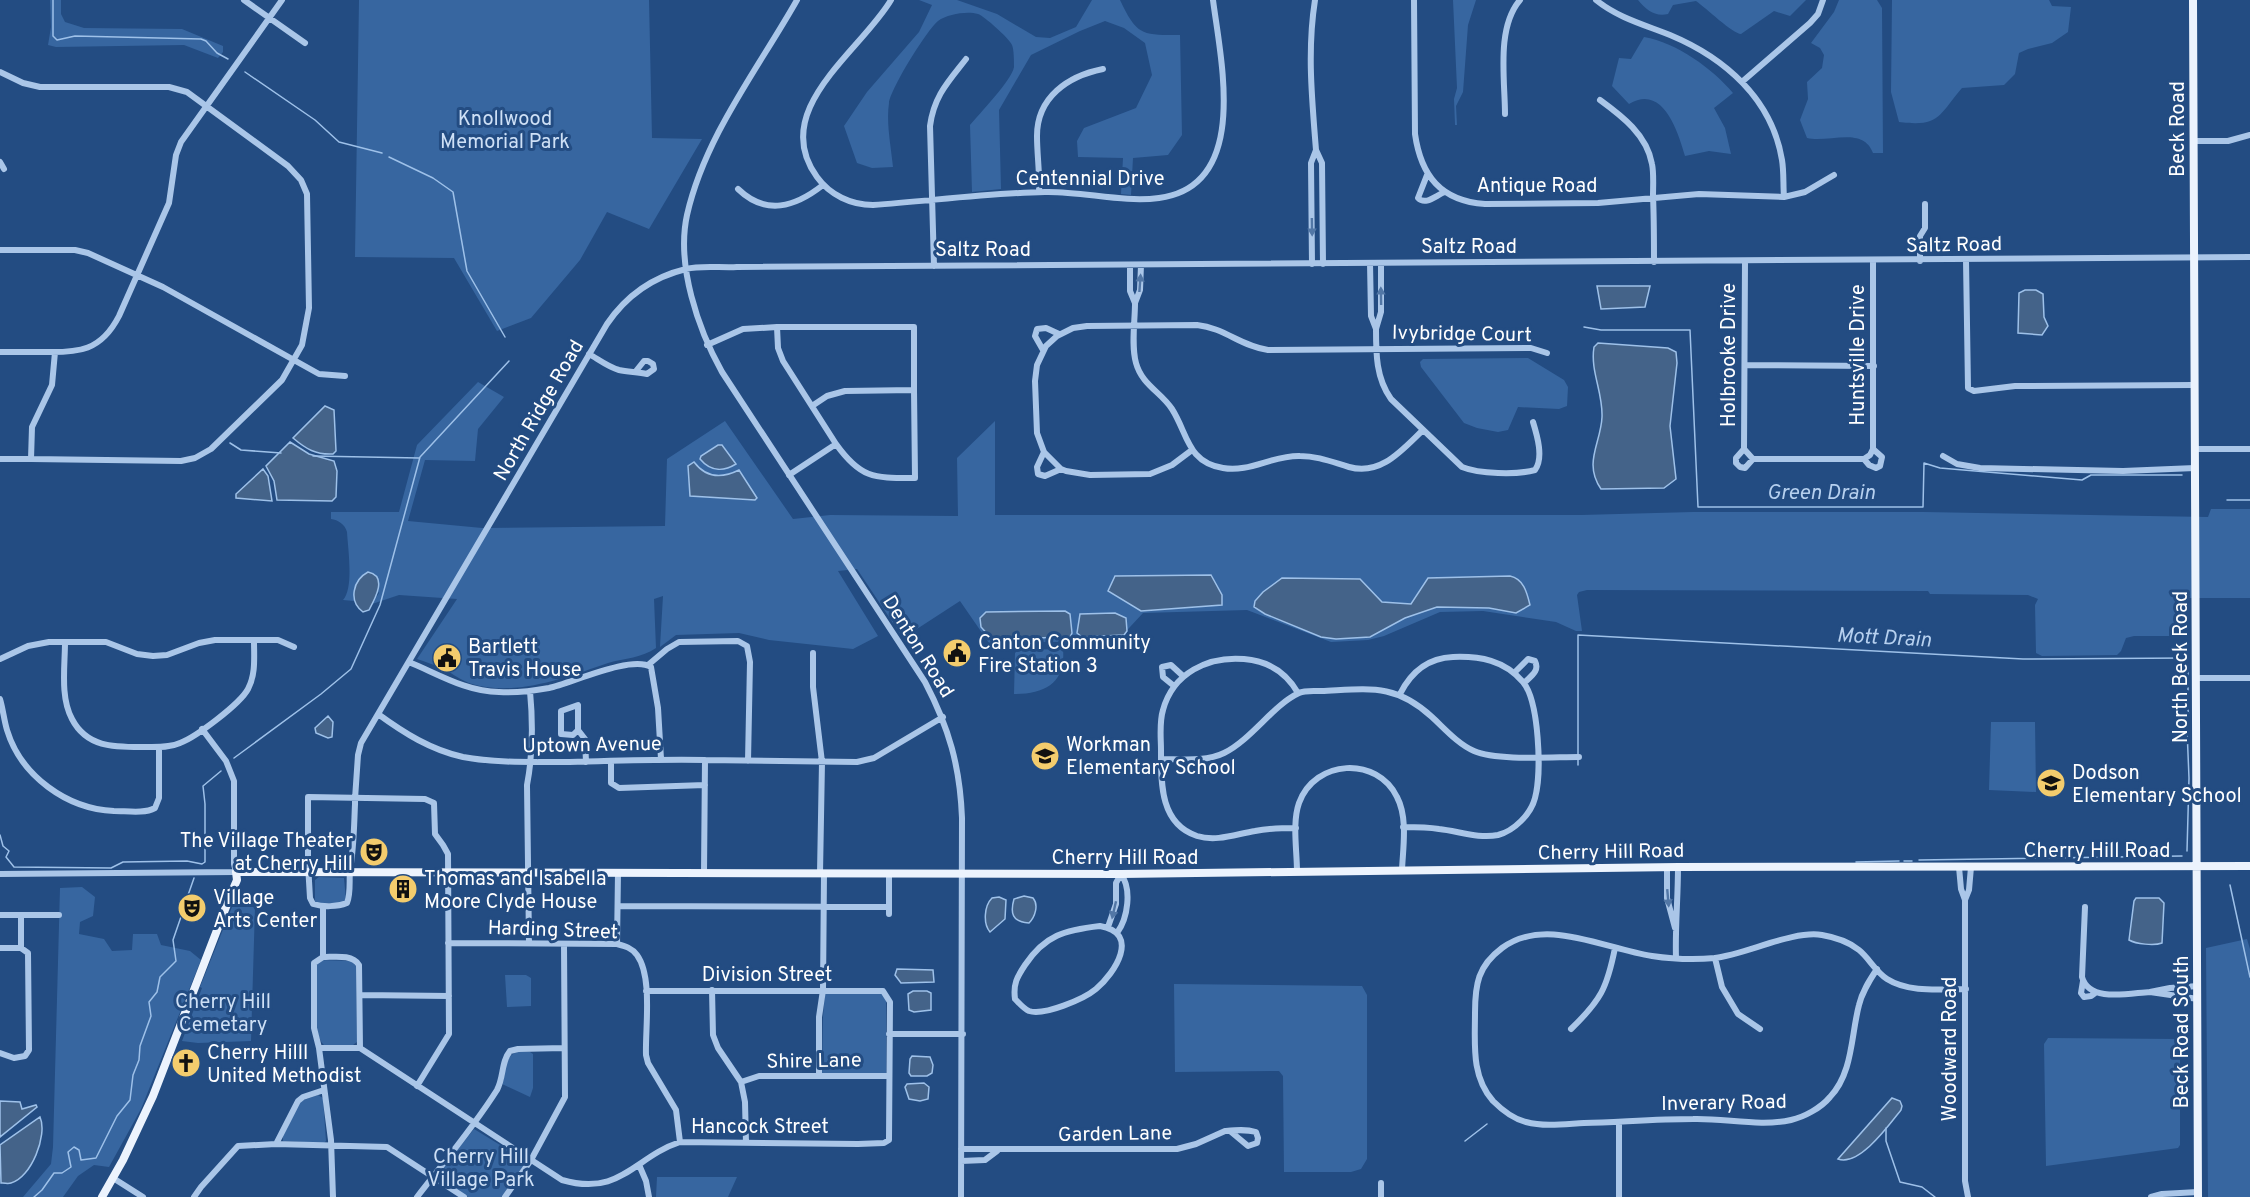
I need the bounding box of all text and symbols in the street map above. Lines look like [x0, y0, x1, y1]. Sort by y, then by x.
street label: Beck Road [2166, 81, 2192, 177]
park label: Knollwood Memorial Park [440, 107, 570, 156]
street label: Centennial Drive [1016, 167, 1164, 193]
street label: Antique Road [1477, 174, 1597, 200]
one-way arrow [1307, 218, 1317, 237]
street label: Saltz Road [1906, 232, 2002, 260]
street label: Saltz Road [1421, 235, 1517, 261]
street label: Saltz Road [935, 238, 1031, 264]
one-way arrow [1135, 273, 1145, 292]
street label: Holbrooke Drive [1717, 283, 1743, 427]
street label: Huntsville Drive [1846, 284, 1872, 426]
one-way arrow [1376, 287, 1386, 306]
street label: Ivybridge Court [1392, 321, 1532, 349]
street label: North Ridge Road [489, 336, 591, 486]
water label: Green Drain [1767, 480, 1876, 507]
street label: Denton Road [876, 591, 959, 703]
street label: North Beck Road [2169, 591, 2195, 743]
water label: Mott Drain [1836, 623, 1933, 654]
place label: Canton Community Fire Station 3 [978, 631, 1151, 680]
place label: Bartlett Travis House [468, 635, 582, 684]
public building icon: Canton Community Fire Station 3 [941, 637, 973, 669]
public building icon: Bartlett Travis House [431, 642, 463, 674]
street label: Uptown Avenue [522, 732, 662, 760]
place label: Workman Elementary School [1066, 733, 1236, 782]
school or university icon: Workman Elementary School [1029, 740, 1061, 772]
place label: Dodson Elementary School [2072, 761, 2242, 810]
school or university icon: Dodson Elementary School [2035, 767, 2067, 799]
place label: The Village Theater at Cherry Hill [180, 829, 353, 878]
theatre icon: The Village Theater at Cherry Hill [358, 836, 390, 868]
street label: Cherry Hill Road [1537, 839, 1685, 867]
street label: Cherry Hill Road [2024, 839, 2170, 865]
street label: Cherry Hill Road [1052, 846, 1198, 872]
place label: Thomas and Isabella Moore Clyde House [424, 867, 606, 916]
building icon: Thomas and Isabella Moore Clyde House [387, 873, 419, 905]
place label: Village Arts Center [213, 886, 317, 935]
one-way arrow [1663, 889, 1673, 908]
theatre icon: Village Arts Center [176, 892, 208, 924]
one-way arrow [1109, 900, 1118, 919]
street label: Harding Street [487, 916, 619, 946]
street label: Beck Road South [2170, 955, 2196, 1109]
street label: Division Street [702, 963, 832, 989]
street label: Woodward Road [1938, 977, 1964, 1122]
park label: Cherry Hill Cemetary [175, 990, 271, 1039]
place label: Cherry Hilll United Methodist [207, 1041, 361, 1090]
church icon: Cherry Hilll United Methodist [170, 1047, 202, 1079]
street label: Shire Lane [766, 1048, 862, 1076]
street label: Inverary Road [1661, 1090, 1787, 1118]
street label: Hancock Street [691, 1115, 829, 1141]
street label: Garden Lane [1058, 1121, 1172, 1149]
park label: Cherry Hill Village Park [427, 1145, 535, 1194]

